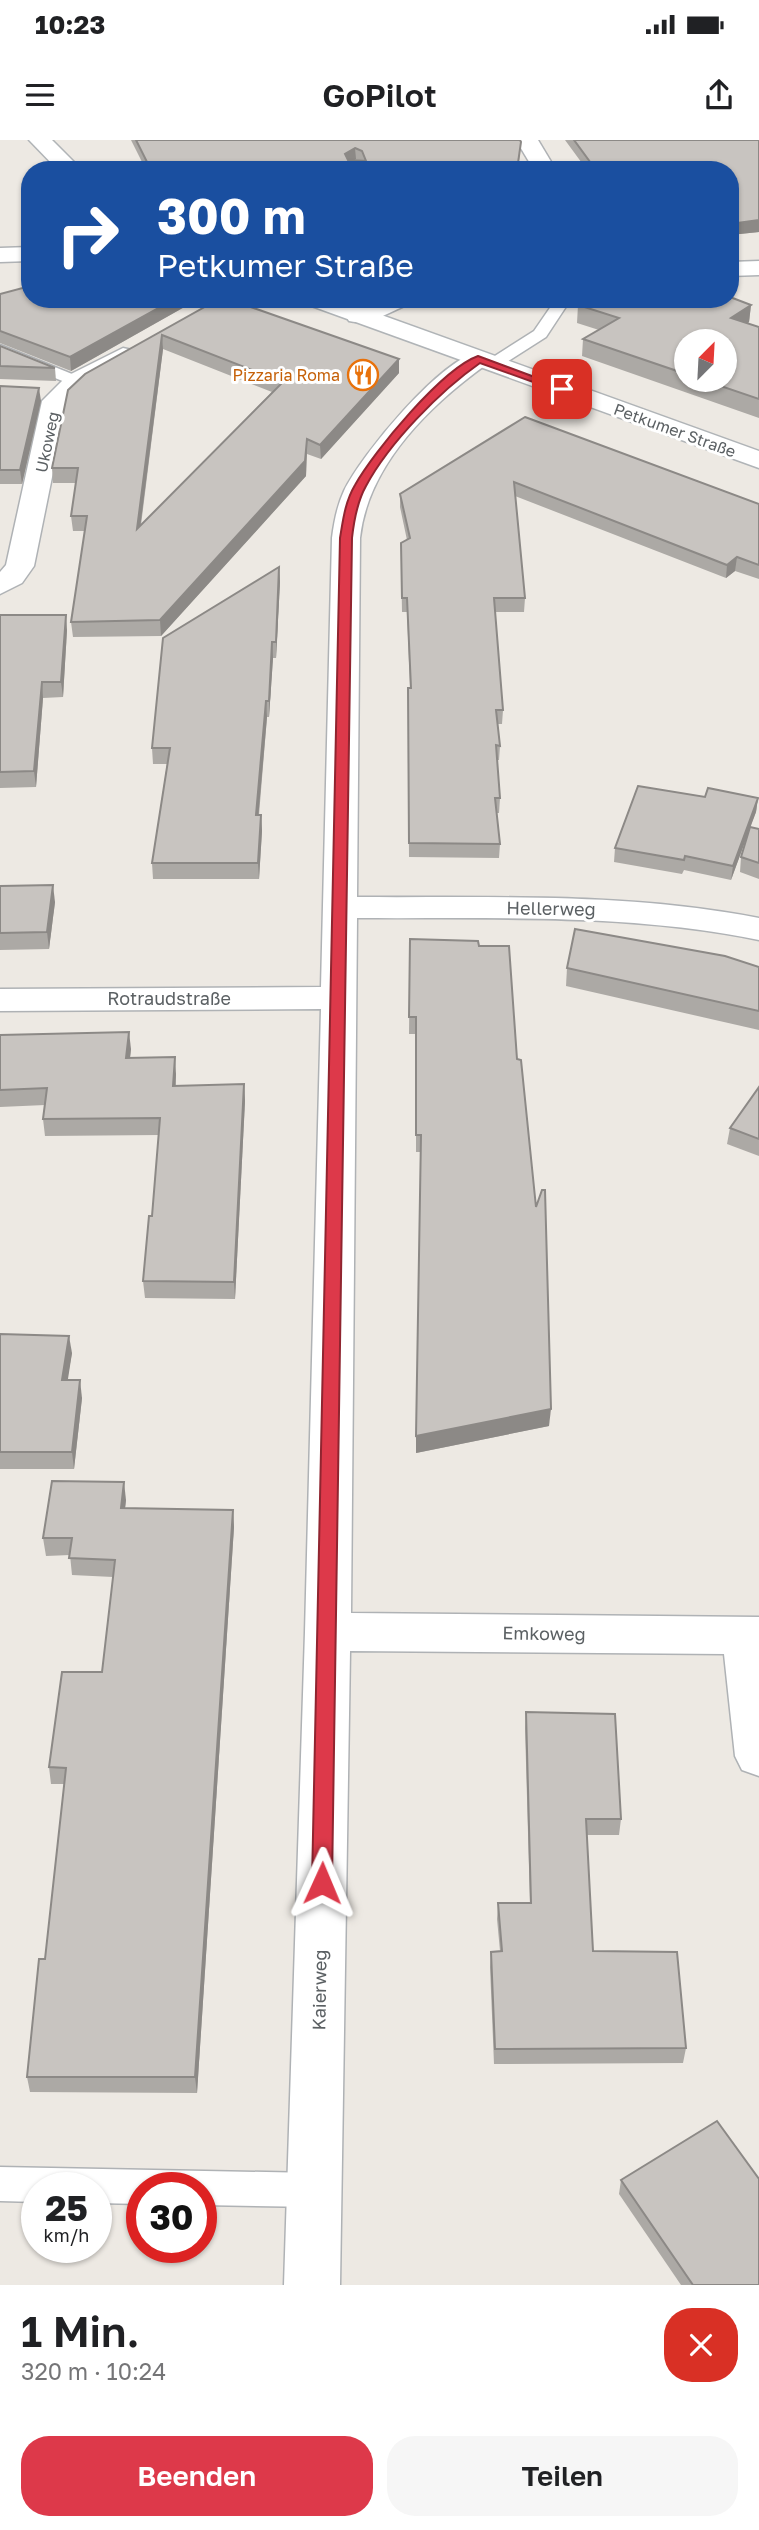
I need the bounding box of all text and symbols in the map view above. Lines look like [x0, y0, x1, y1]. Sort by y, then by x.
text: 10:23 [35, 9, 105, 40]
icon: menu [21, 76, 59, 114]
text: GoPilot [322, 76, 437, 114]
icon: share [700, 76, 738, 114]
text: 300 m [157, 186, 306, 245]
icon: right [42, 189, 133, 280]
text: Petkumer Straße [157, 246, 414, 284]
north arrow [674, 329, 737, 392]
map controls [674, 329, 737, 392]
restaurant icon: Pizzaria Roma [346, 358, 380, 392]
pin [532, 359, 592, 419]
place label: Pizzaria Roma [233, 365, 340, 385]
icon: arrive [543, 370, 581, 408]
street label: Petkumer Straße [611, 399, 739, 461]
street label: Ukoweg [31, 410, 63, 474]
street label: Hellerweg [506, 896, 596, 920]
street label: Rotraudstraße [107, 987, 231, 1009]
street label: Emkoweg [502, 1621, 586, 1645]
position arrow [285, 1846, 359, 1920]
street label: Kaierweg [307, 1949, 331, 2031]
speed limit sign: 30 [126, 2172, 217, 2263]
text: 25 [45, 2187, 88, 2229]
text: km/h [44, 2224, 89, 2246]
text: 1 Min. [21, 2306, 139, 2356]
button: close [664, 2308, 738, 2382]
text: 320 m · 10:24 [21, 2357, 166, 2385]
button: Beenden [21, 2436, 373, 2516]
button: Teilen [387, 2436, 738, 2516]

